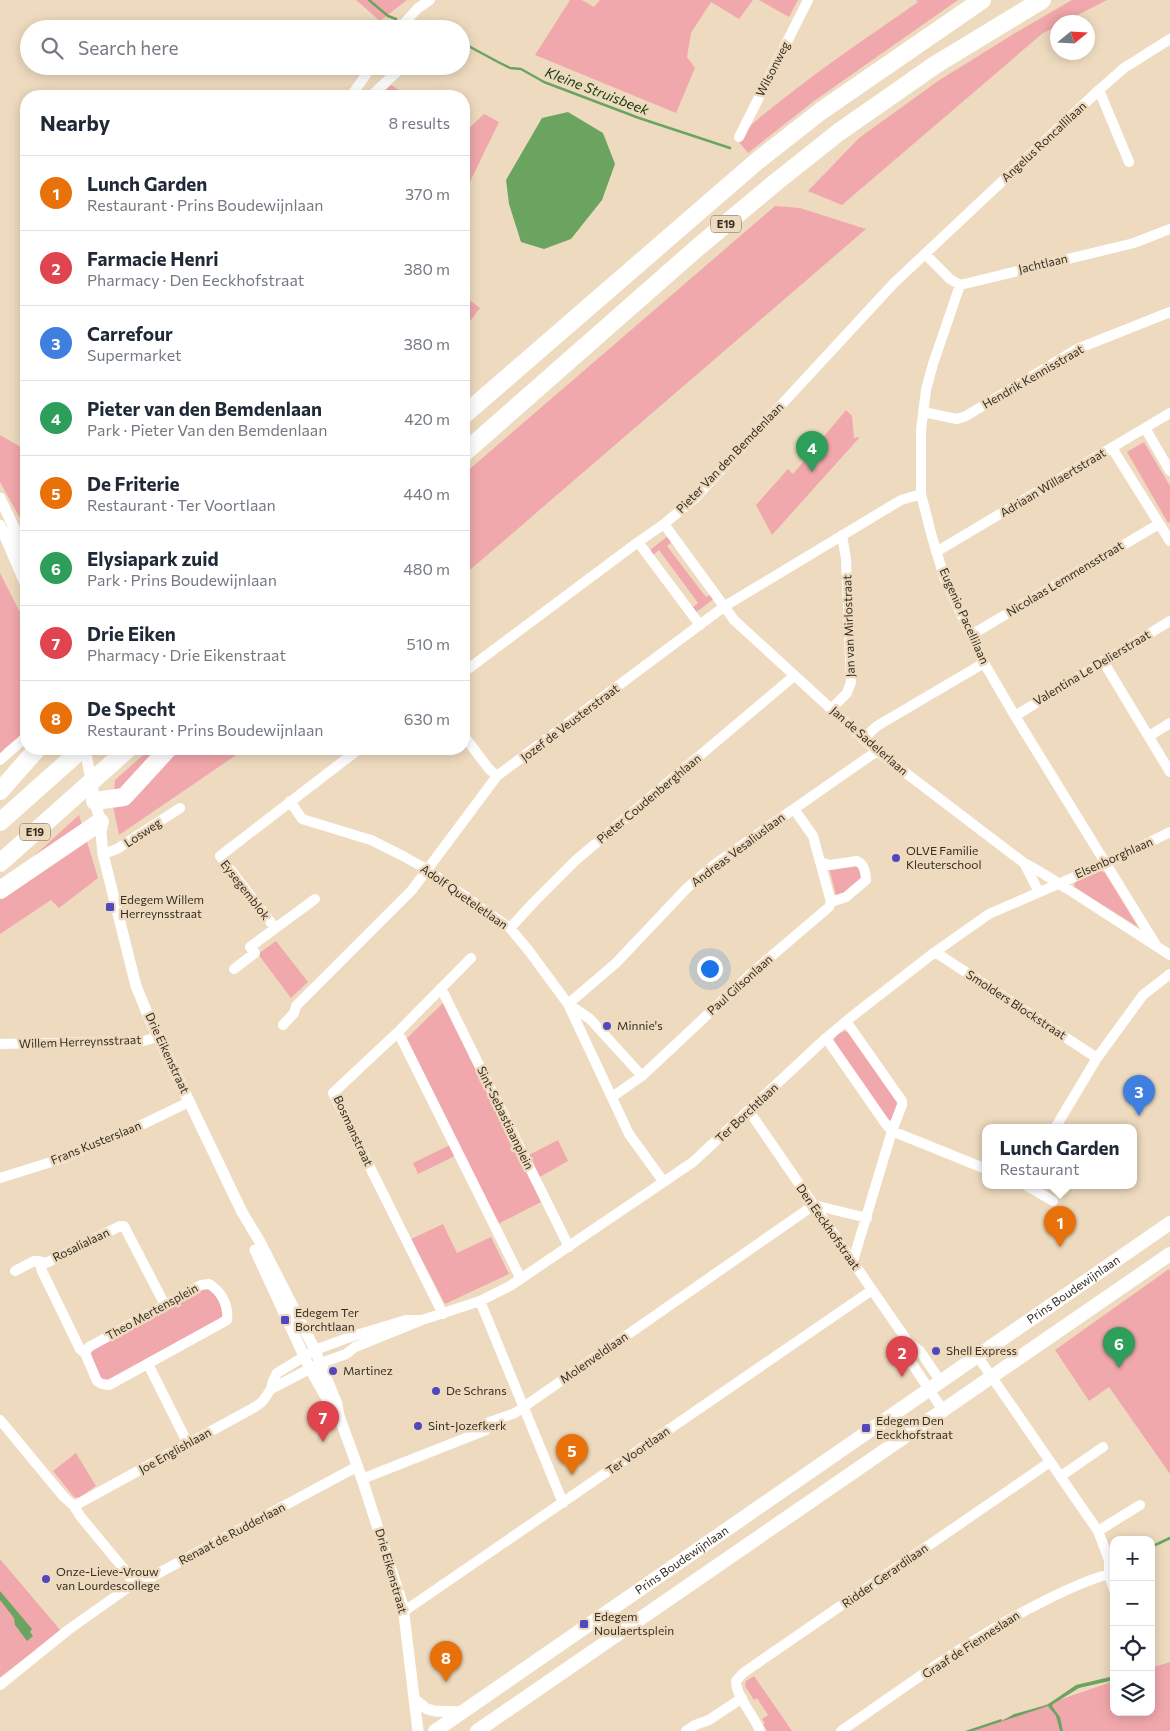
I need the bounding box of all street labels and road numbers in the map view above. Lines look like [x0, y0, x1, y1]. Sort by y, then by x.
street label: Wilsonweg [752, 38, 792, 98]
street label: Angelus Roncallilaan [998, 98, 1089, 184]
road number: E19 [711, 215, 741, 232]
street label: Jachtlaan [1017, 251, 1069, 276]
street label: Hendrik Kennisstraat [979, 341, 1086, 411]
street label: Pieter Van den Bemdenlaan [673, 399, 786, 515]
street label: Adriaan Willaertstraat [997, 445, 1108, 519]
street label: Nicolaas Lemmensstraat [1003, 538, 1126, 619]
street label: Eugenio Pacellilaan [937, 565, 992, 666]
street label: Jan van Mirlostraat [839, 575, 858, 677]
street label: Valentina Le Delierstraat [1031, 627, 1152, 708]
street label: Jozef de Veusterstraat [517, 681, 622, 765]
street label: Jan de Sadelerlaan [828, 703, 911, 778]
street label: Pieter Coudenberghlaan [594, 751, 703, 846]
street label: Andreas Vesaliuslaan [688, 810, 787, 889]
street label: Losweg [121, 815, 164, 849]
road number: E19 [20, 824, 50, 840]
street label: Elsenborghlaan [1072, 834, 1155, 881]
street label: Eysegemblok [218, 857, 274, 922]
street label: Adolf Queteletlaan [418, 861, 511, 931]
street label: Paul Gilsonlaan [704, 951, 775, 1017]
street label: Smolders Blockstraat [964, 967, 1069, 1042]
street label: Drie Eikenstraat [143, 1010, 193, 1095]
street label: Willem Herreynsstraat [19, 1032, 141, 1050]
street label: Sint-Sebastiaanplein [475, 1064, 537, 1171]
street label: Ter Borchtlaan [712, 1080, 780, 1145]
street label: Bosmanstraat [331, 1093, 376, 1168]
street label: Frans Kusterslaan [48, 1118, 143, 1167]
street label: Den Eeckhofstraat [794, 1181, 864, 1272]
street label: Rosalialaan [50, 1224, 111, 1264]
street label: Prins Boudewijnlaan [1024, 1252, 1122, 1326]
street label: Theo Mertensplein [103, 1280, 200, 1342]
street label: Molenveldlaan [557, 1329, 630, 1386]
street label: Ter Voortlaan [603, 1423, 672, 1477]
street label: Joe Englishlaan [136, 1424, 214, 1477]
street label: Renaat de Rudderlaan [176, 1499, 287, 1567]
street label: Prins Boudewijnlaan [632, 1523, 730, 1597]
street label: Drie Eikenstraat [373, 1527, 411, 1615]
street label: Ridder Gerardilaan [839, 1540, 930, 1610]
street label: Graaf de Fienneslaan [919, 1608, 1022, 1681]

